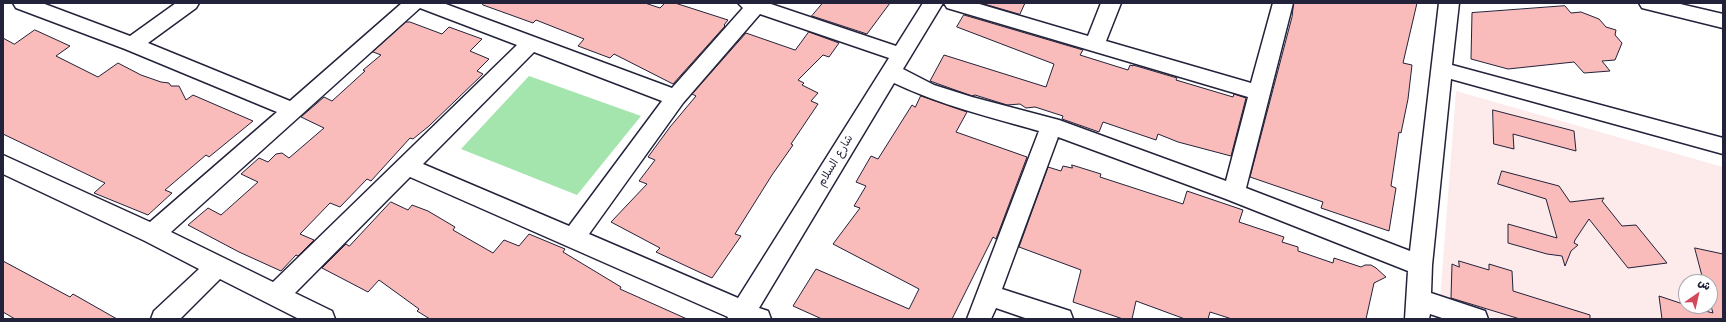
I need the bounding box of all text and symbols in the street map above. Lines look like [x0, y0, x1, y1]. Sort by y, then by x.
street label: شارع السلام [815, 133, 857, 189]
north arrow [1678, 274, 1718, 314]
text: ش [1695, 275, 1714, 294]

